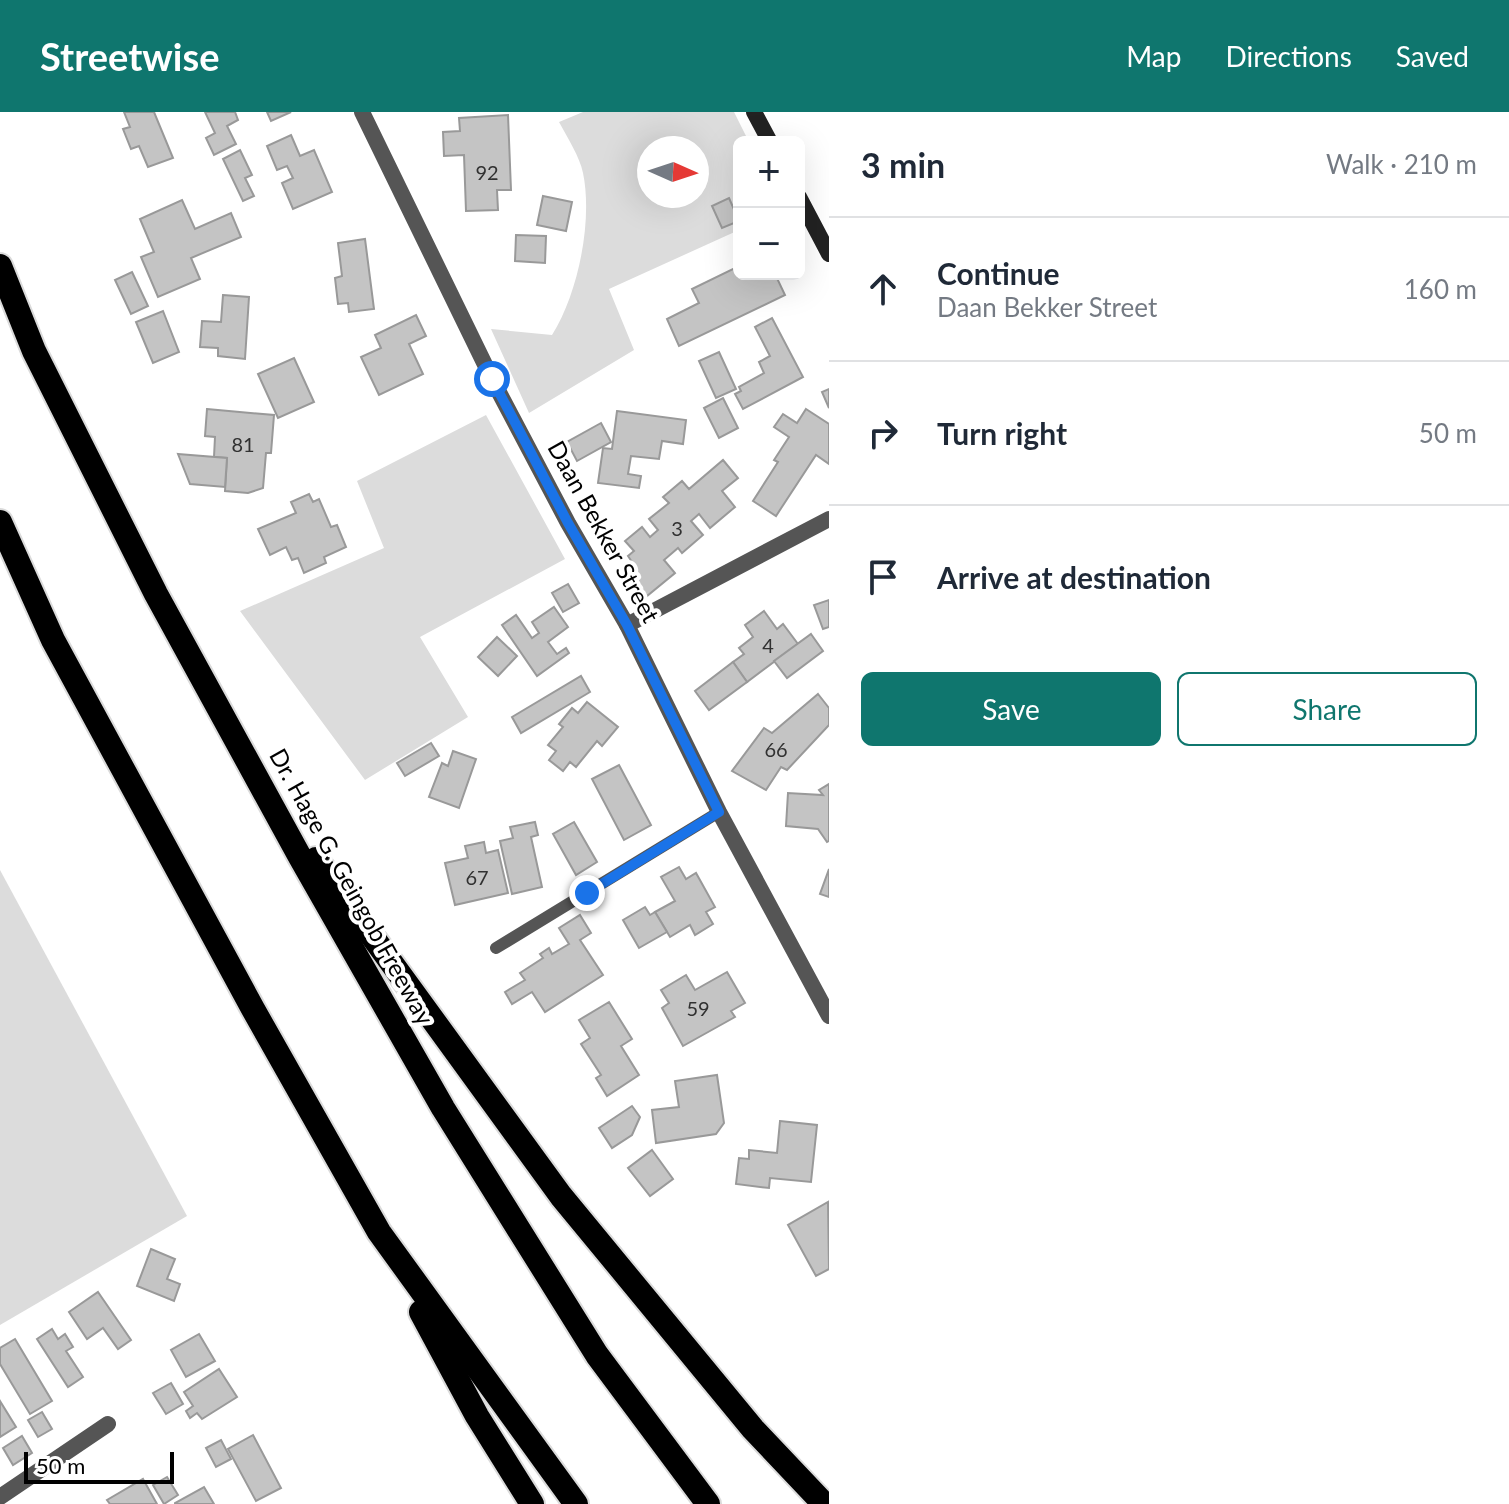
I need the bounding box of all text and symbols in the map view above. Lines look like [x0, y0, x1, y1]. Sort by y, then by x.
text: Streetwise [40, 33, 219, 79]
text: Map [1126, 39, 1181, 73]
text: Directions [1225, 39, 1352, 73]
text: Saved [1396, 39, 1469, 73]
north arrow [637, 136, 709, 208]
map controls [733, 136, 805, 280]
button: + [733, 136, 805, 208]
text: 3 min [861, 144, 945, 185]
text: Walk · 210 m [1326, 148, 1477, 180]
house number: 92 [475, 160, 499, 184]
button: − [733, 208, 805, 280]
text: Continue [937, 255, 1060, 291]
icon: ahead [861, 267, 905, 311]
text: 160 m [1404, 273, 1477, 305]
text: Daan Bekker Street [937, 291, 1157, 323]
route start [474, 361, 510, 397]
icon: right [861, 411, 905, 455]
text: Turn right [937, 415, 1067, 451]
text: 50 m [1419, 417, 1477, 449]
house number: 81 [231, 432, 255, 456]
street label: Daan Bekker Street [542, 435, 666, 628]
house number: 3 [671, 516, 683, 540]
icon: arrive [861, 555, 905, 599]
text: Arrive at destination [937, 559, 1211, 595]
house number: 4 [762, 633, 774, 657]
button: Save [861, 672, 1161, 746]
button: Share [1177, 672, 1477, 746]
house number: 66 [764, 737, 788, 761]
street label: Dr. Hage G. Geingob Freeway [264, 743, 441, 1030]
house number: 67 [465, 865, 489, 889]
route end [569, 875, 605, 911]
house number: 59 [686, 996, 710, 1020]
scale bar [24, 1448, 174, 1484]
text: 50 m [36, 1452, 85, 1479]

